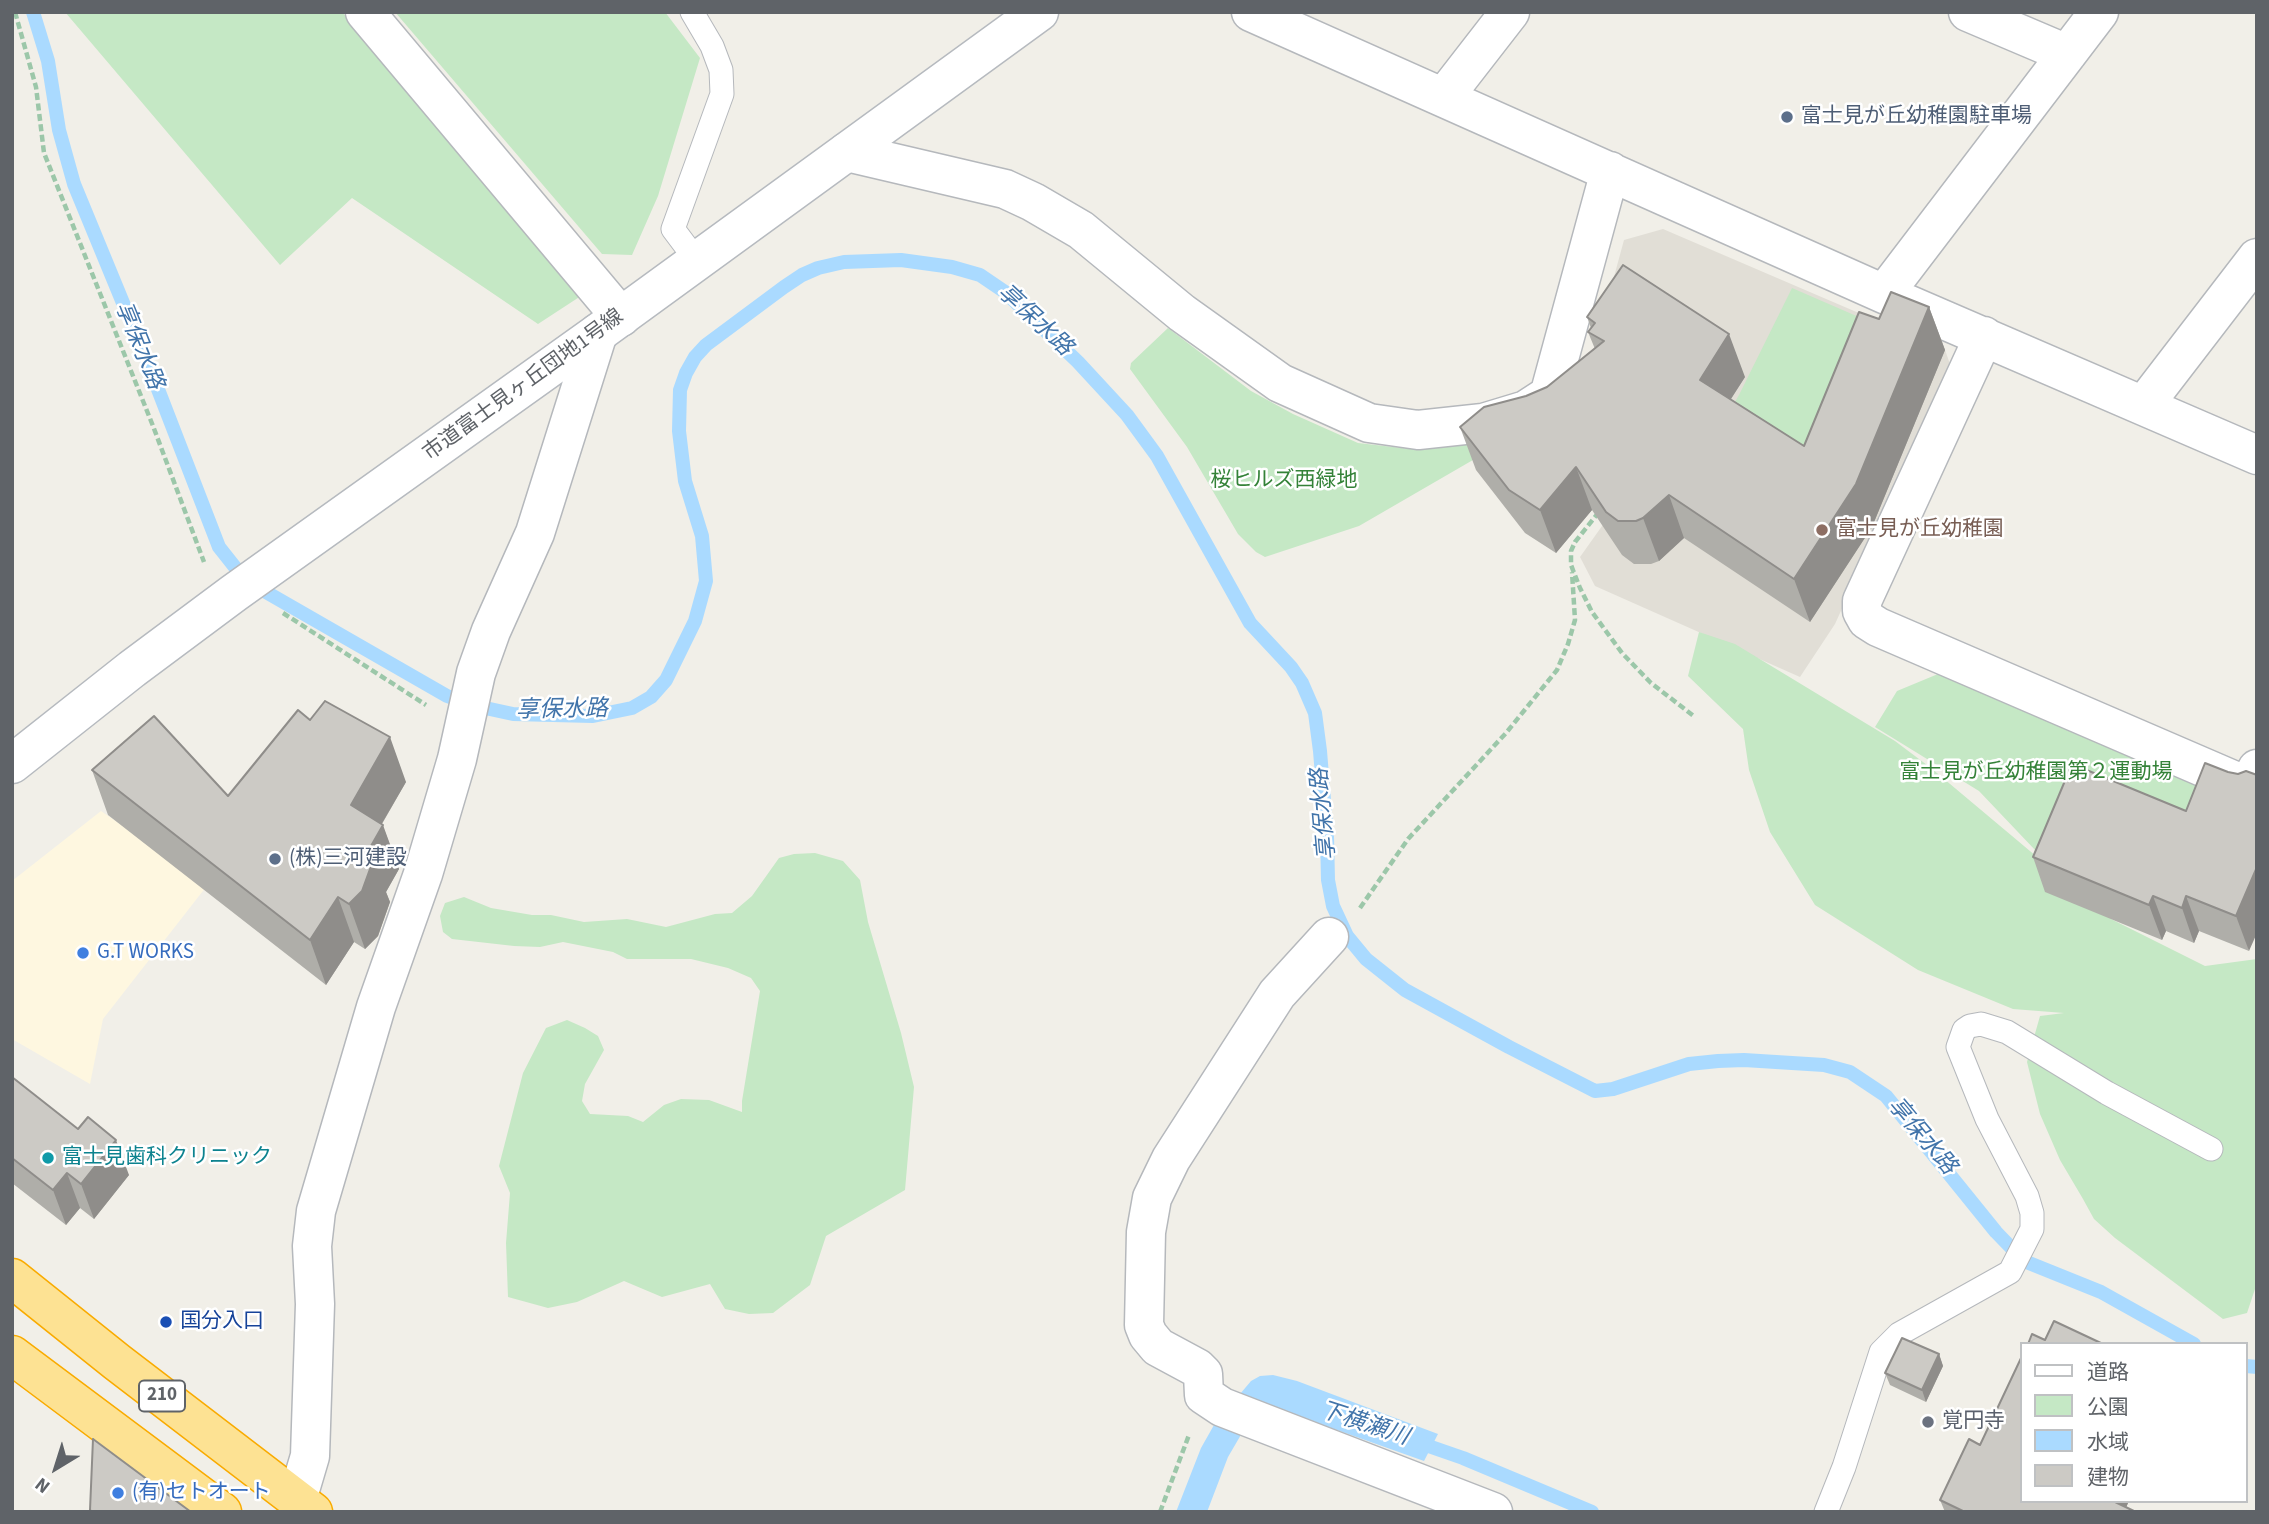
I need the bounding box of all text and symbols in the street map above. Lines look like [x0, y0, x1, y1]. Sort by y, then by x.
place label: 富士見が丘幼稚園駐車場 [1801, 104, 2032, 130]
marker: 富士見が丘幼稚園駐車場 [1779, 109, 1795, 125]
water label: 享保水路 [991, 280, 1077, 362]
water label: 享保水路 [108, 298, 168, 394]
street label: 市道富士見ヶ丘団地1号線 [419, 305, 629, 467]
park label: 桜ヒルズ西緑地 [1211, 468, 1357, 494]
place label: 富士見が丘幼稚園 [1836, 517, 2004, 543]
marker: 富士見が丘幼稚園 [1814, 522, 1830, 538]
water label: 享保水路 [516, 696, 608, 726]
park label: 富士見が丘幼稚園第２運動場 [1900, 760, 2172, 786]
water label: 享保水路 [1307, 767, 1343, 861]
place label: (株)三河建設 [289, 846, 407, 872]
marker: (株)三河建設 [267, 851, 283, 867]
place label: G.T WORKS [97, 940, 194, 966]
marker: G.T WORKS [75, 945, 91, 961]
water label: 享保水路 [1881, 1093, 1961, 1181]
place label: 富士見歯科クリニック [62, 1145, 272, 1171]
marker: 富士見歯科クリニック [40, 1150, 56, 1166]
place label: 国分入口 [180, 1309, 264, 1335]
marker: 国分入口 [158, 1314, 174, 1330]
legend [2021, 1342, 2248, 1503]
text: 道路 [2087, 1357, 2129, 1387]
road number: 210 [139, 1380, 185, 1412]
text: 公園 [2087, 1392, 2129, 1422]
water label: 下横瀬川 [1316, 1398, 1412, 1452]
place label: 覚円寺 [1942, 1409, 2005, 1435]
marker: 覚円寺 [1920, 1414, 1936, 1430]
text: 水域 [2087, 1427, 2129, 1457]
north arrow [21, 1433, 91, 1503]
text: 建物 [2087, 1462, 2129, 1492]
text: N [29, 1470, 56, 1499]
place label: (有)セトオート [132, 1480, 271, 1506]
marker: (有)セトオート [110, 1485, 126, 1501]

